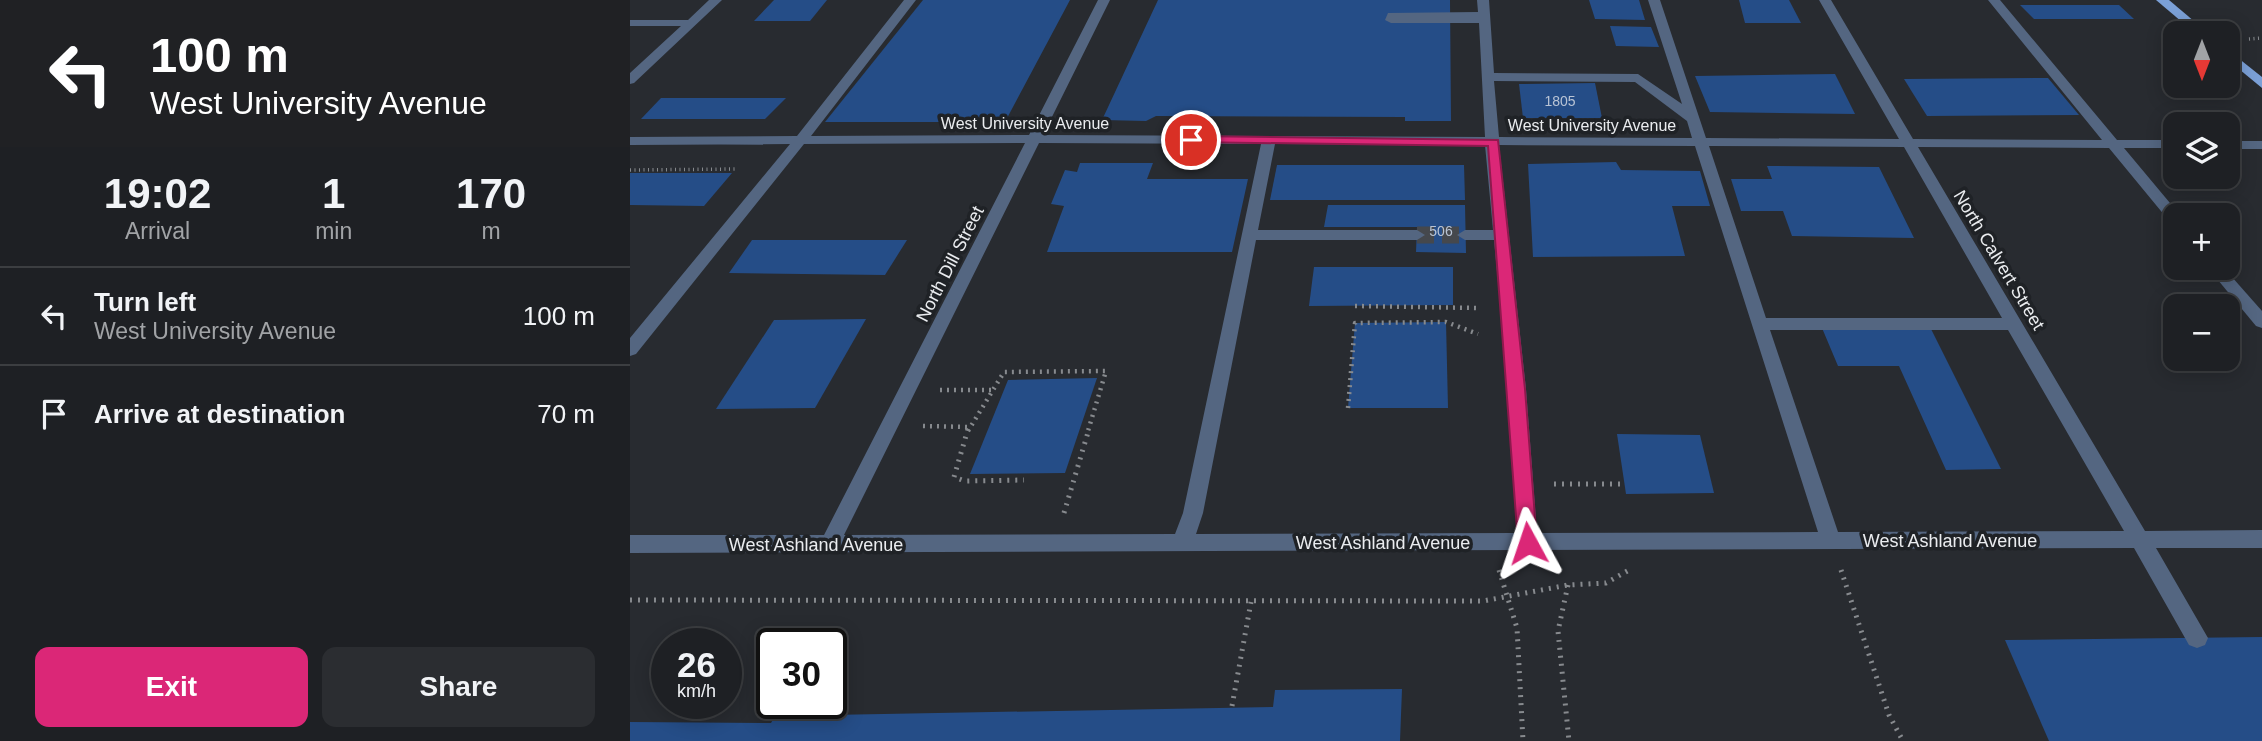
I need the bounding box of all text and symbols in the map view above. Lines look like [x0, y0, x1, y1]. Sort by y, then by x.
north arrow [2163, 21, 2240, 98]
map controls [2163, 21, 2240, 371]
icon: left [35, 28, 126, 119]
text: 100 m [150, 28, 289, 82]
text: West University Avenue [150, 85, 487, 121]
house number: 1805 [1544, 93, 1576, 109]
pin [1161, 110, 1221, 170]
button: layers [2163, 112, 2240, 189]
street label: West University Avenue [941, 115, 1109, 132]
street label: West University Avenue [1508, 117, 1676, 134]
icon: arrive [1172, 121, 1210, 159]
text: 19:02 [104, 170, 211, 217]
text: 1 [322, 170, 345, 217]
text: 170 [456, 170, 526, 217]
street label: North Calvert Street [1949, 187, 2049, 333]
street label: North Dill Street [912, 203, 988, 325]
button: + [2163, 203, 2240, 280]
text: Arrival [125, 218, 190, 244]
text: min [315, 218, 352, 244]
text: m [482, 218, 501, 244]
house number: 506 [1429, 223, 1453, 239]
text: Turn left [94, 287, 196, 317]
button: − [2163, 294, 2240, 371]
icon: left [35, 297, 73, 335]
text: 100 m [523, 301, 595, 331]
text: West University Avenue [94, 318, 336, 344]
icon: arrive [35, 395, 73, 433]
text: Arrive at destination [94, 399, 345, 429]
text: 70 m [537, 399, 595, 429]
position arrow [1491, 506, 1565, 580]
street label: West Ashland Avenue [1863, 531, 2037, 551]
street label: West Ashland Avenue [1296, 533, 1470, 553]
street label: West Ashland Avenue [729, 535, 903, 555]
speed limit sign: 30 [756, 628, 847, 719]
text: 26 [677, 645, 716, 684]
button: Exit [35, 647, 308, 727]
button: Share [322, 647, 595, 727]
text: km/h [677, 681, 716, 701]

